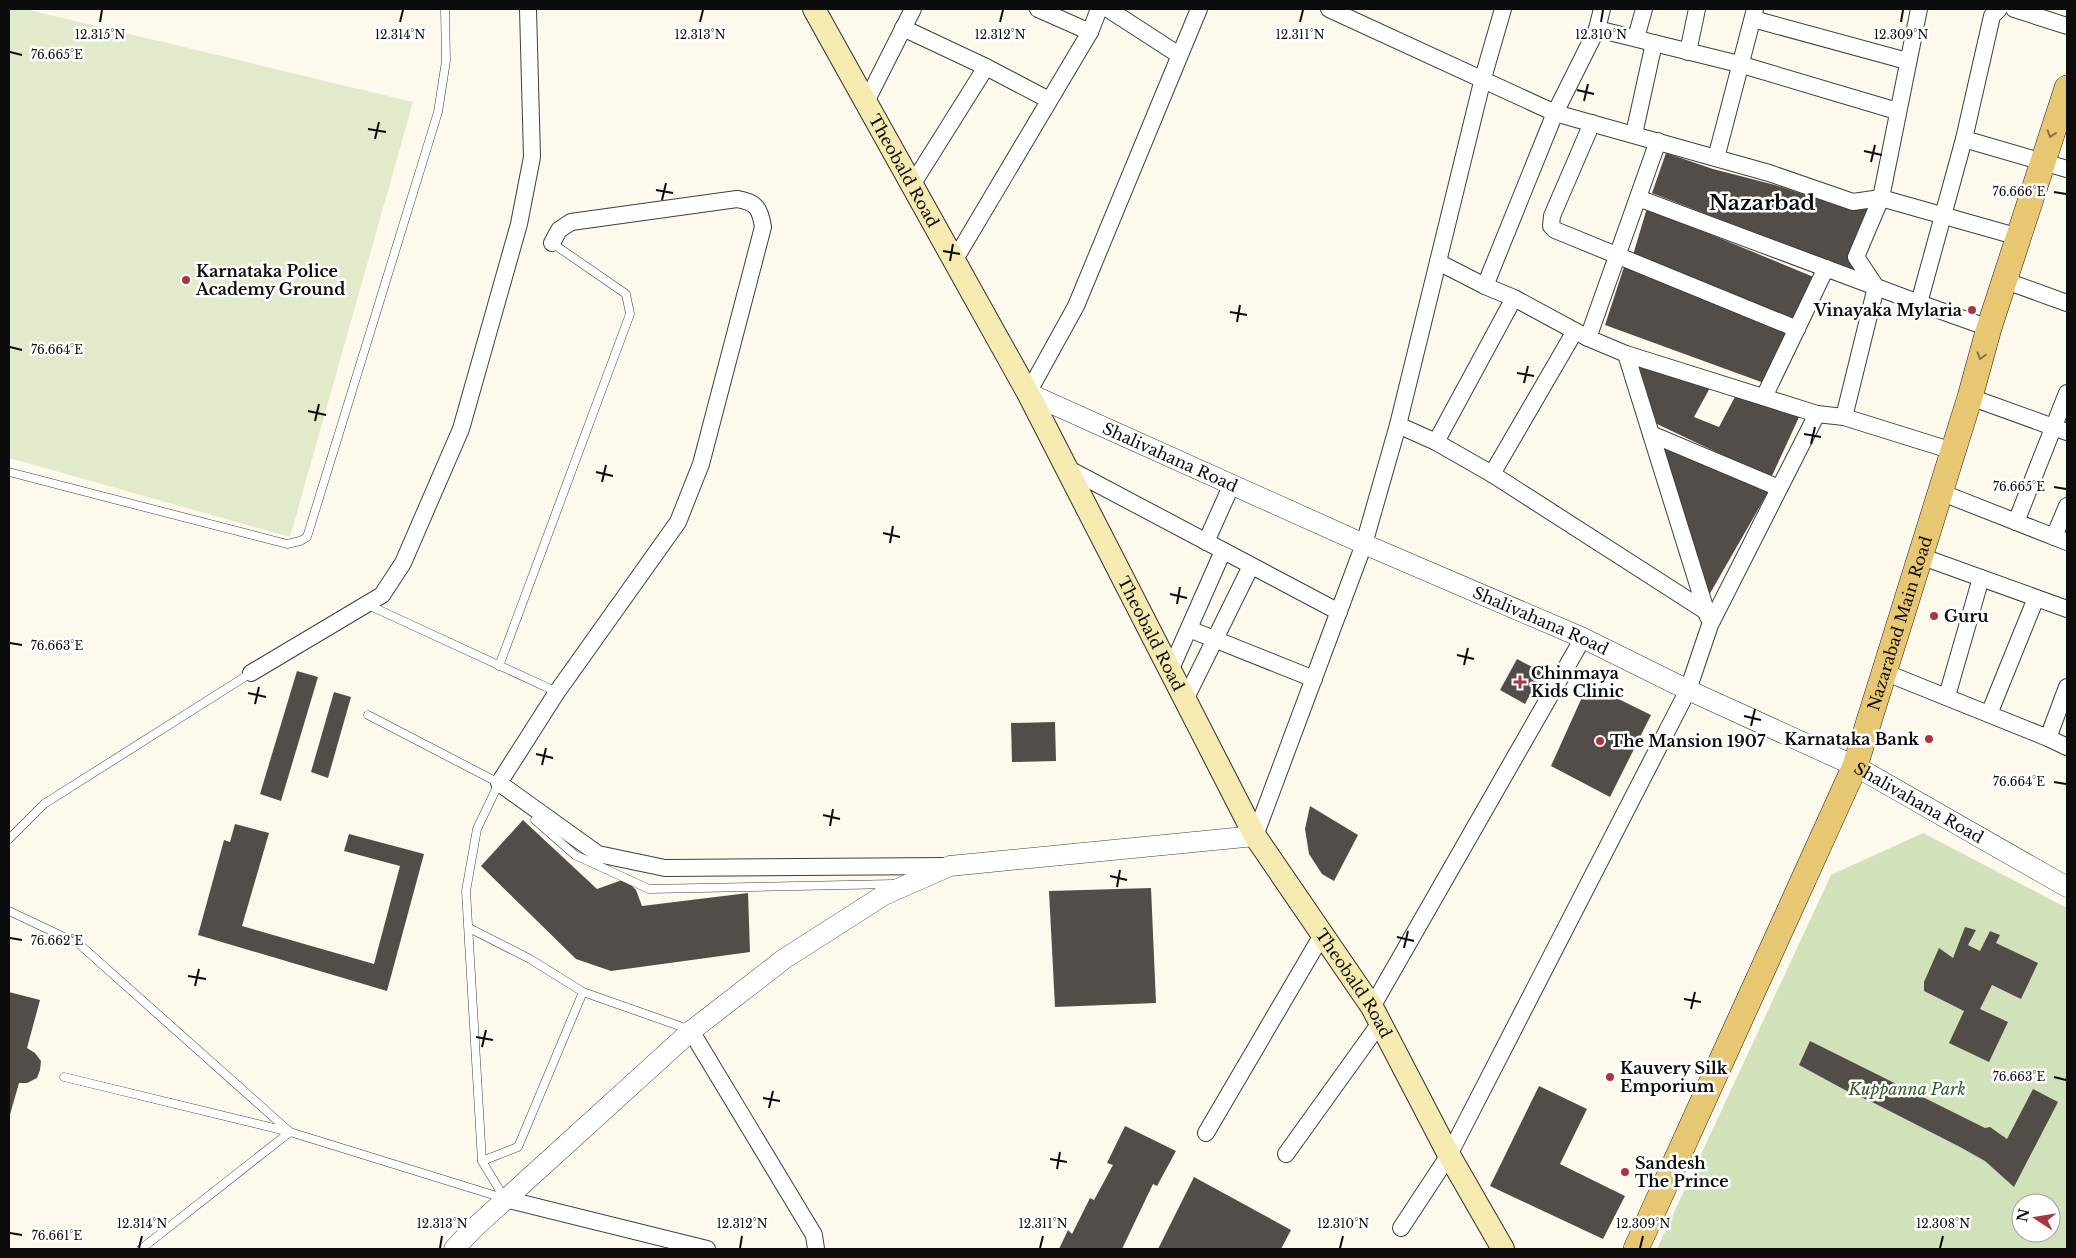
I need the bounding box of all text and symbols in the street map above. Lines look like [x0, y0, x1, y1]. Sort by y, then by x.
text: 12.315°N [75, 27, 125, 42]
text: 12.314°N [375, 27, 425, 42]
text: 12.313°N [674, 27, 726, 42]
text: 12.312°N [974, 27, 1026, 42]
text: 12.311°N [1276, 27, 1325, 42]
text: 12.310°N [1575, 27, 1627, 42]
text: 12.309°N [1874, 27, 1928, 42]
text: 76.665°E [31, 47, 83, 62]
street label: Theobald Road [865, 111, 944, 231]
one-way arrow [2047, 129, 2057, 138]
text: 76.666°E [1993, 184, 2046, 199]
district label: Nazarbad [1709, 190, 1816, 216]
place label: Karnataka Police Academy Ground [195, 261, 345, 299]
marker: Karnataka Police Academy Ground [180, 274, 192, 286]
place label: Vinayaka Mylaria [1813, 300, 1962, 320]
marker: Vinayaka Mylaria [1966, 304, 1978, 316]
text: 76.664°E [31, 342, 83, 357]
one-way arrow [1977, 351, 1987, 359]
street label: Shalivahana Road [1100, 418, 1241, 496]
text: 76.665°E [1993, 479, 2045, 494]
street label: Nazarabad Main Road [1863, 533, 1936, 713]
street label: Theobald Road [1114, 573, 1189, 694]
street label: Shalivahana Road [1470, 582, 1612, 659]
place label: Guru [1944, 606, 1989, 626]
marker: Guru [1928, 610, 1940, 622]
text: 76.663°E [31, 638, 84, 653]
place label: Chinmaya Kids Clinic [1531, 663, 1624, 701]
marker: Chinmaya Kids Clinic [1513, 675, 1527, 689]
place label: Karnataka Bank [1784, 729, 1919, 749]
place label: The Mansion 1907 [1610, 731, 1766, 751]
marker: Karnataka Bank [1923, 733, 1935, 745]
marker: The Mansion 1907 [1594, 735, 1606, 747]
street label: Shalivahana Road [1851, 758, 1988, 848]
text: 76.664°E [1993, 774, 2045, 789]
street label: Theobald Road [1311, 925, 1396, 1041]
text: 76.662°E [31, 933, 84, 948]
place label: Kauvery Silk Emporium [1620, 1058, 1728, 1096]
text: 76.663°E [1993, 1069, 2046, 1084]
marker: Kauvery Silk Emporium [1604, 1071, 1616, 1083]
park label: Kuppanna Park [1847, 1079, 1966, 1099]
place label: Sandesh The Prince [1635, 1153, 1729, 1191]
marker: Sandesh The Prince [1619, 1166, 1631, 1178]
north arrow [2011, 1193, 2061, 1243]
text: N [2013, 1207, 2033, 1224]
text: 12.314°N [117, 1216, 167, 1231]
text: 12.313°N [416, 1216, 468, 1231]
text: 12.312°N [716, 1216, 768, 1231]
text: 12.311°N [1019, 1216, 1068, 1231]
text: 12.310°N [1317, 1216, 1369, 1231]
text: 12.309°N [1616, 1216, 1670, 1231]
text: 12.308°N [1916, 1216, 1970, 1231]
text: 76.661°E [32, 1228, 82, 1243]

